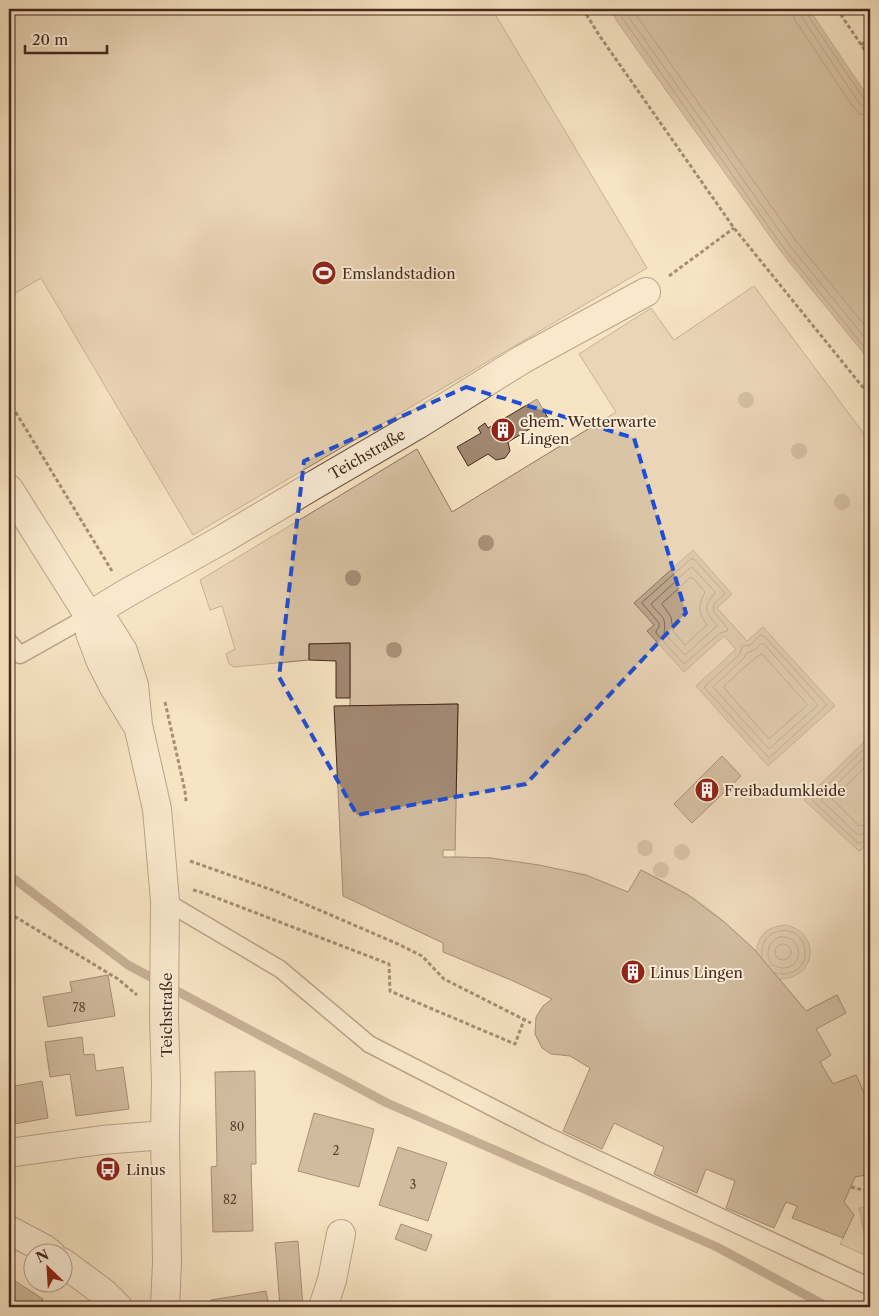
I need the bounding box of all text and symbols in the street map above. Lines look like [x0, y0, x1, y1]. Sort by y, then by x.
scale bar [25, 22, 108, 54]
text: 20 m [32, 30, 68, 49]
sports icon: Emslandstadion [311, 260, 337, 286]
place label: Emslandstadion [342, 264, 456, 283]
place label: ehem. Wetterwarte Lingen [520, 412, 656, 448]
building icon: ehem. Wetterwarte Lingen [490, 417, 516, 443]
street label: Teichstraße [326, 425, 408, 483]
building icon: Freibadumkleide [694, 777, 720, 803]
place label: Freibadumkleide [724, 781, 846, 800]
building icon: Linus Lingen [620, 959, 646, 985]
place label: Linus Lingen [650, 963, 744, 982]
street label: Teichstraße [157, 973, 176, 1057]
house number: 78 [72, 1000, 86, 1015]
house number: 80 [230, 1119, 244, 1134]
house number: 2 [333, 1143, 340, 1158]
bus stop icon: Linus [95, 1156, 121, 1182]
place label: Linus [126, 1160, 166, 1179]
house number: 3 [410, 1177, 416, 1192]
house number: 82 [223, 1192, 237, 1207]
north arrow [22, 1244, 72, 1294]
text: N [33, 1245, 52, 1267]

